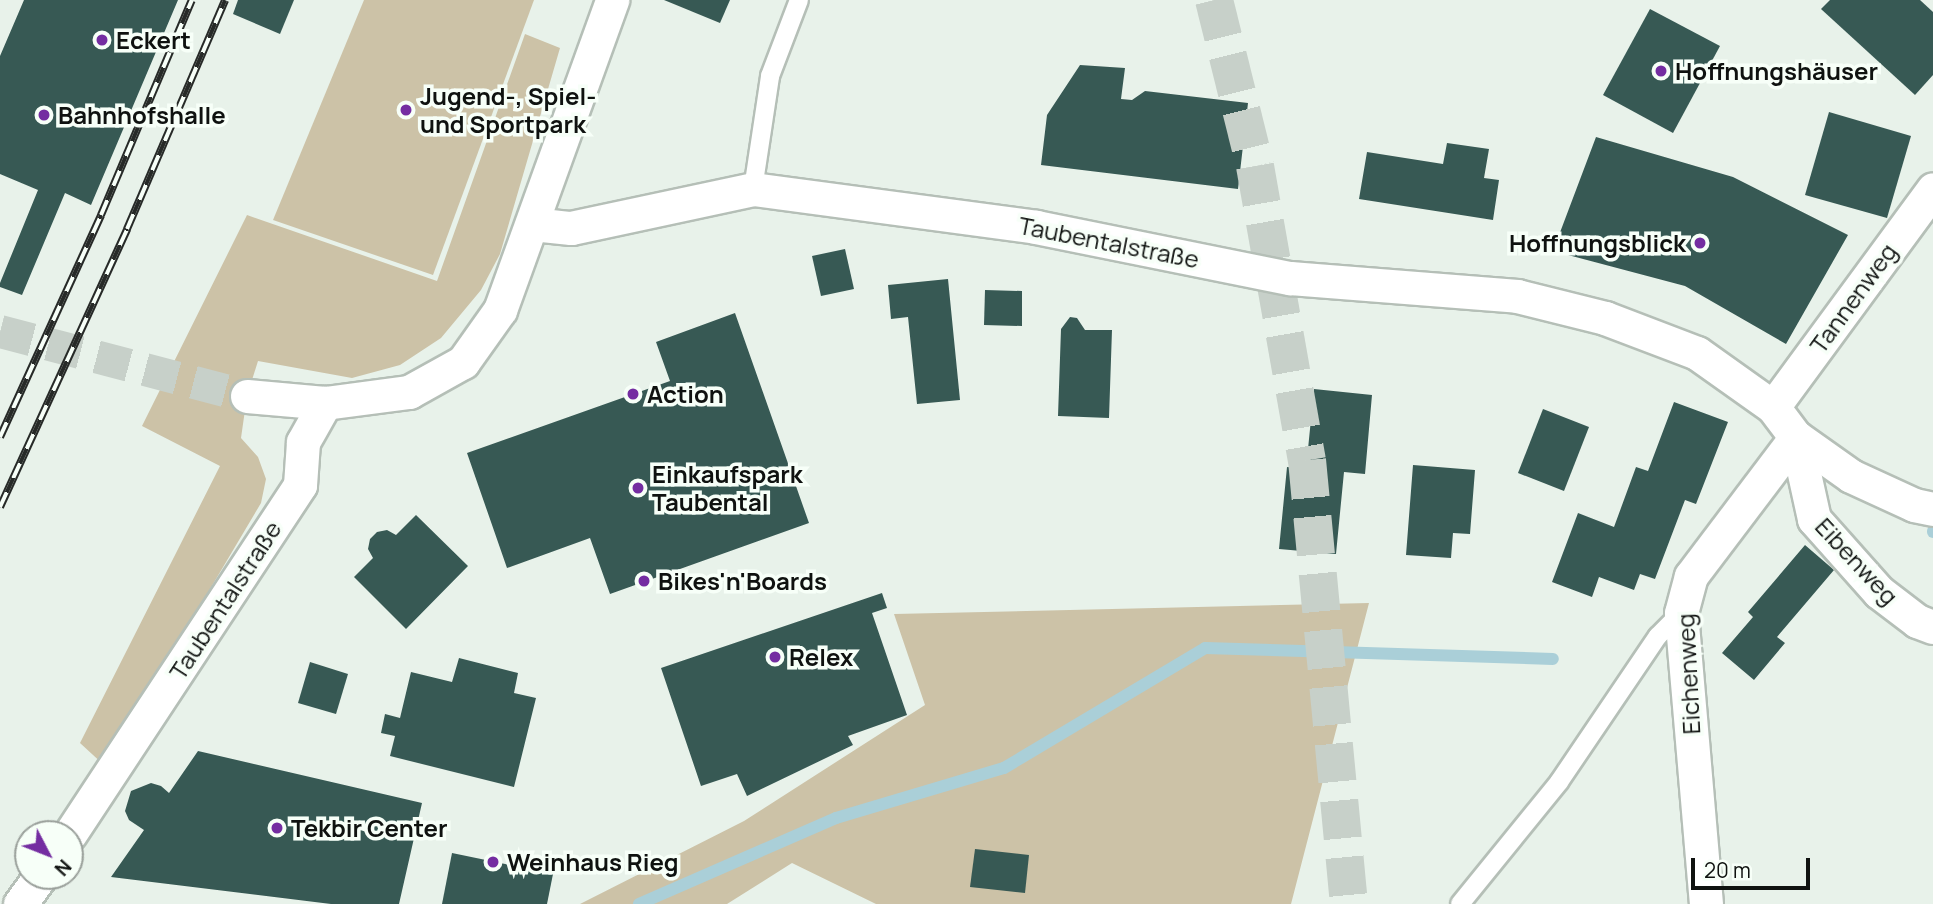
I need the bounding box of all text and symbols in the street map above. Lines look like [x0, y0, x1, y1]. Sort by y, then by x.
place label: Eckert [116, 26, 191, 54]
marker: Eckert [94, 32, 110, 48]
place label: Hoffnungshäuser [1675, 57, 1878, 85]
marker: Hoffnungshäuser [1653, 63, 1669, 79]
place label: Jugend-, Spiel- und Sportpark [420, 82, 596, 138]
place label: Bahnhofshalle [58, 101, 226, 129]
marker: Jugend-, Spiel- und Sportpark [398, 102, 414, 118]
marker: Bahnhofshalle [36, 107, 52, 123]
street label: Taubentalstraße [1016, 210, 1202, 274]
place label: Hoffnungsblick [1509, 229, 1686, 257]
marker: Hoffnungsblick [1692, 235, 1708, 251]
street label: Tannenweg [1804, 238, 1902, 358]
place label: Action [647, 380, 724, 408]
marker: Action [625, 386, 641, 402]
place label: Einkaufspark Taubental [652, 460, 803, 516]
marker: Einkaufspark Taubental [630, 480, 646, 496]
street label: Eibenweg [1810, 512, 1904, 610]
street label: Taubentalstraße [163, 515, 287, 685]
place label: Bikes'n'Boards [658, 567, 827, 595]
marker: Bikes'n'Boards [636, 573, 652, 589]
street label: Eichenweg [1670, 613, 1706, 735]
place label: Relex [789, 643, 853, 671]
marker: Relex [767, 649, 783, 665]
place label: Tekbir Center [291, 814, 447, 842]
north arrow [14, 820, 84, 890]
marker: Tekbir Center [269, 820, 285, 836]
scale bar [1695, 844, 1814, 888]
place label: Weinhaus Rieg [507, 848, 679, 876]
text: N [49, 854, 77, 881]
marker: Weinhaus Rieg [485, 854, 501, 870]
text: 20 m [1704, 856, 1751, 884]

